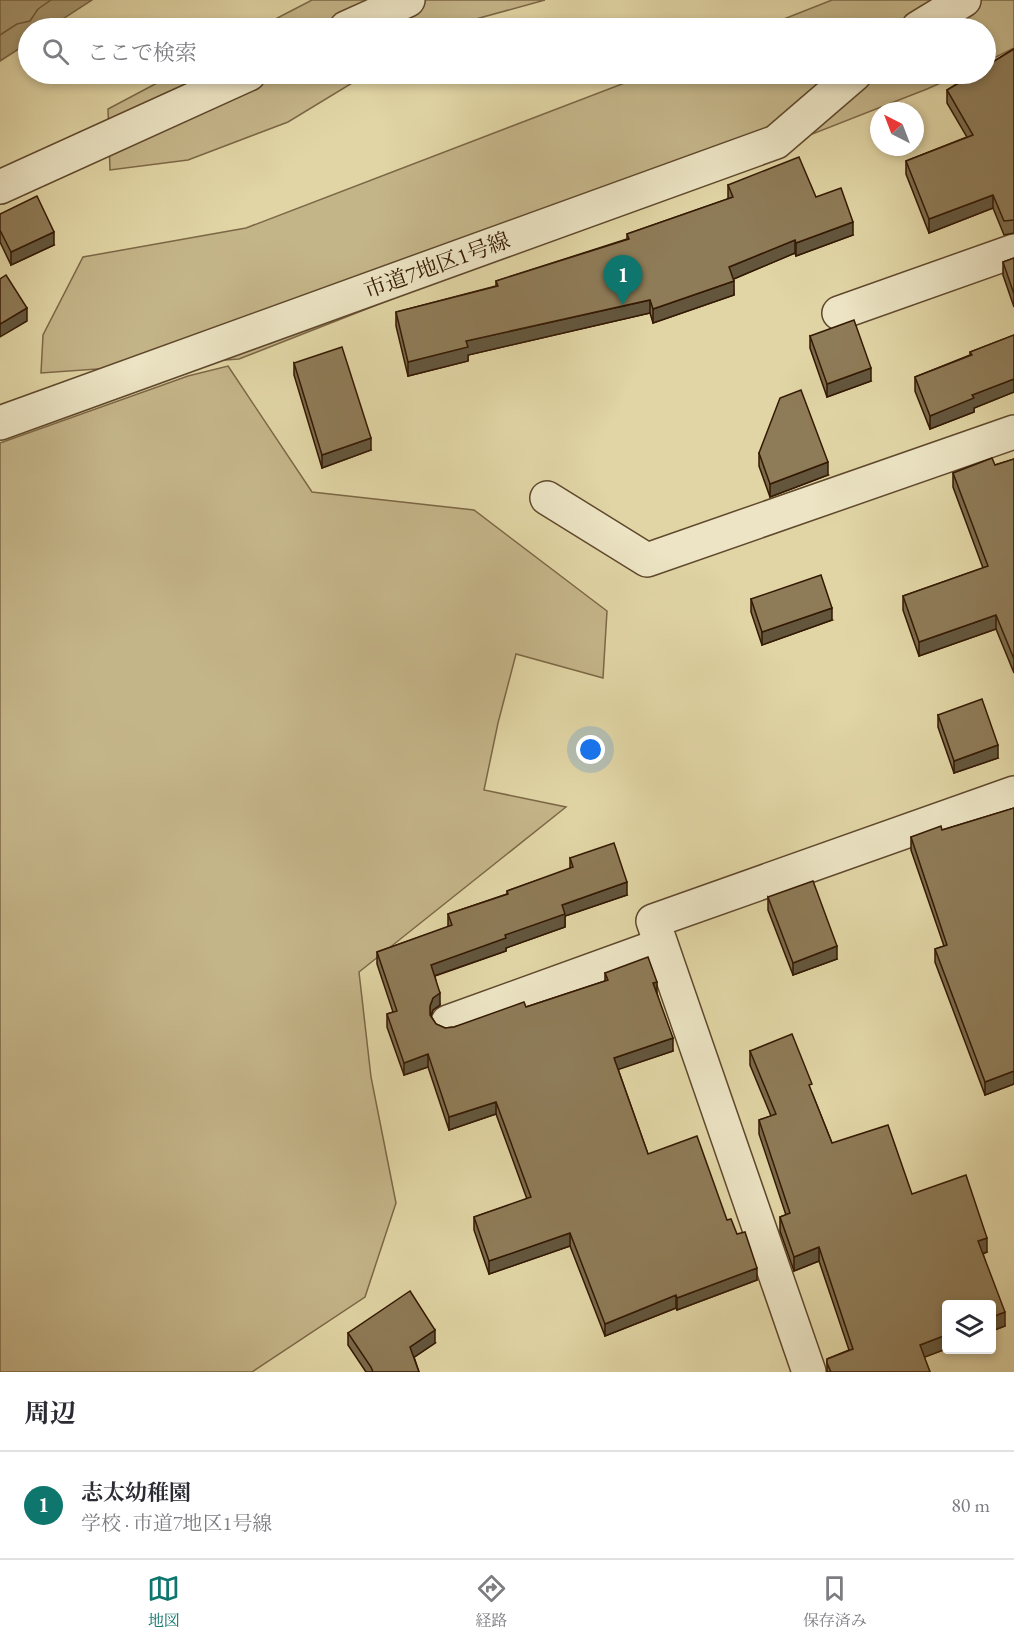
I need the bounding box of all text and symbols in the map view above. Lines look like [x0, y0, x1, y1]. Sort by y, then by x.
search box [18, 18, 996, 84]
icon: search [39, 35, 72, 68]
text: ここで検索 [87, 38, 197, 67]
north arrow [870, 102, 924, 156]
street label: 市道7地区1号線 [360, 225, 514, 305]
pin: 1 [604, 256, 642, 305]
your location [576, 735, 605, 764]
map controls [942, 1300, 996, 1354]
button: layers [942, 1300, 996, 1354]
text: 周辺 [24, 1396, 76, 1430]
text: 志太幼稚園 [81, 1478, 191, 1507]
text: 1 [38, 1492, 49, 1518]
text: 80 m [951, 1492, 990, 1518]
text: 学校 · 市道7地区1号線 [81, 1510, 272, 1536]
tab: 地図 [147, 1572, 180, 1631]
tab: 経路 [475, 1572, 508, 1631]
tab: 保存済み [803, 1572, 867, 1631]

